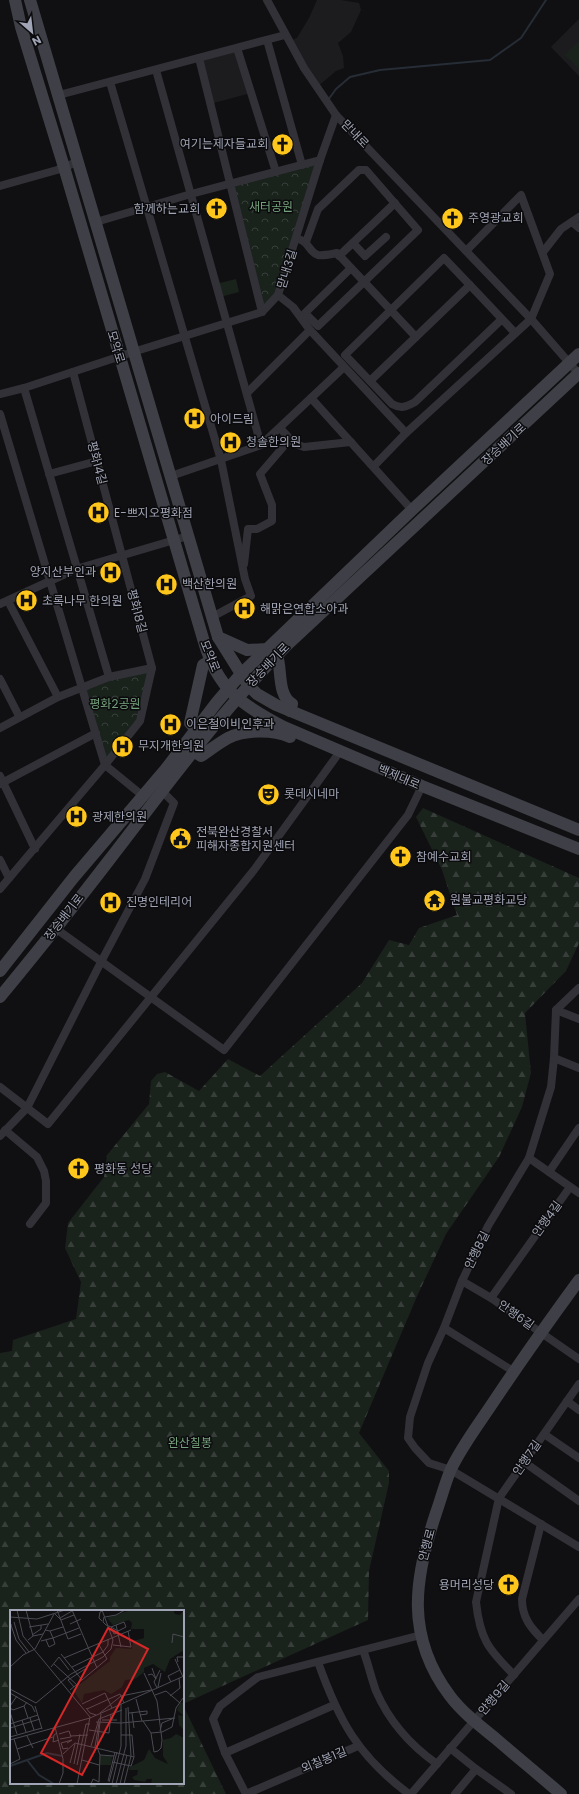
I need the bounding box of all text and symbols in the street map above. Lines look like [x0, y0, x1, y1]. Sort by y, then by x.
north arrow [12, 12, 52, 52]
text: N [29, 32, 44, 50]
street label: 맏내로 [338, 116, 373, 151]
church icon: 여기는제자들교회 [270, 131, 296, 157]
place label: 여기는제자들교회 [180, 135, 268, 152]
church icon: 함께하는교회 [203, 196, 229, 222]
park label: 새터공원 [249, 198, 293, 215]
place label: 함께하는교회 [134, 200, 200, 217]
church icon: 주영광교회 [440, 205, 466, 231]
place label: 주영광교회 [468, 209, 523, 226]
street label: 맏내3길 [273, 247, 301, 291]
street label: 모악로 [104, 329, 129, 365]
hospital icon: 아이드림 [182, 406, 208, 432]
place label: 아이드림 [210, 410, 254, 427]
street label: 장승배기로 [478, 419, 530, 469]
hospital icon: 청솔한의원 [217, 429, 243, 455]
place label: 청솔한의원 [246, 433, 301, 450]
street label: 평화14길 [84, 439, 111, 487]
hospital icon: E-쁘지오평화점 [85, 500, 111, 526]
place label: E-쁘지오평화점 [114, 504, 193, 521]
hospital icon: 양지산부인과 [98, 559, 124, 585]
place label: 양지산부인과 [30, 563, 96, 580]
hospital icon: 백산한의원 [153, 571, 179, 597]
place label: 백산한의원 [182, 575, 237, 592]
street label: 평화18길 [124, 587, 151, 635]
hospital icon: 초록나무 한의원 [13, 588, 39, 614]
place label: 초록나무 한의원 [42, 592, 123, 609]
hospital icon: 해맑은연합소아과 [232, 596, 258, 622]
place label: 해맑은연합소아과 [260, 600, 348, 617]
street label: 모악로 [196, 637, 225, 674]
street label: 장승배기로 [242, 639, 293, 690]
park label: 평화2공원 [89, 695, 141, 712]
hospital icon: 이은철이비인후과 [158, 711, 184, 737]
place label: 이은철이비인후과 [186, 715, 274, 732]
hospital icon: 무지개한의원 [109, 733, 135, 759]
place label: 무지개한의원 [138, 737, 204, 754]
street label: 백제대로 [376, 760, 423, 793]
theatre icon: 롯데시네마 [255, 781, 281, 807]
place label: 롯데시네마 [284, 785, 339, 802]
hospital icon: 광제한의원 [64, 804, 90, 830]
place label: 광제한의원 [92, 808, 147, 825]
place label: 전북완산경찰서 피해자종합지원센터 [196, 823, 295, 854]
public building icon: 전북완산경찰서 피해자종합지원센터 [167, 826, 193, 852]
church icon: 참예수교회 [387, 844, 413, 870]
place label: 참예수교회 [416, 848, 471, 865]
temple icon: 원불교평화교당 [422, 887, 448, 913]
hospital icon: 진명인테리어 [98, 889, 124, 915]
street label: 장승배기로 [40, 890, 87, 944]
place label: 원불교평화교당 [450, 891, 527, 908]
place label: 진명인테리어 [126, 893, 192, 910]
church icon: 평화동 성당 [65, 1156, 91, 1182]
place label: 평화동 성당 [94, 1160, 152, 1177]
street label: 안행4길 [528, 1197, 565, 1240]
street label: 안행8길 [460, 1228, 493, 1272]
street label: 안행6길 [495, 1296, 538, 1333]
park label: 완산칠봉 [168, 1434, 212, 1451]
street label: 안행7길 [508, 1437, 545, 1479]
street label: 안행로 [414, 1527, 439, 1563]
church icon: 용머리성당 [496, 1572, 522, 1598]
place label: 용머리성당 [439, 1576, 494, 1593]
inset map [10, 1610, 184, 1784]
street label: 안행9길 [474, 1677, 513, 1719]
street label: 외칠봉1길 [298, 1742, 349, 1777]

